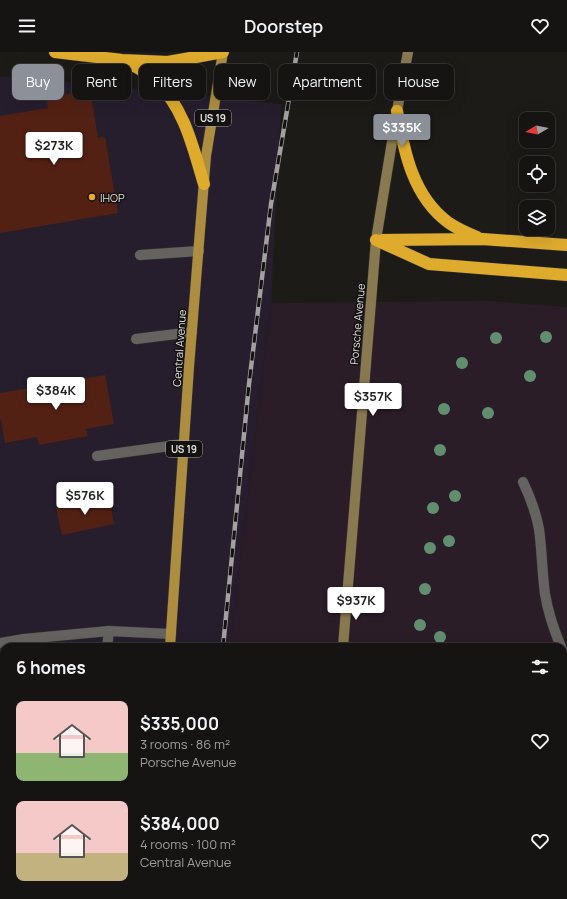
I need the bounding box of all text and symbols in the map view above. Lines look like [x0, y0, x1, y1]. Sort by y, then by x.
text: Doorstep [244, 14, 323, 38]
icon: menu [16, 15, 38, 37]
icon: heart [529, 15, 551, 37]
chip: Buy [12, 64, 64, 100]
chip: Rent [72, 64, 131, 100]
chip: Filters [139, 64, 206, 100]
chip: New [214, 64, 270, 100]
chip: Apartment [278, 64, 376, 100]
chip: House [384, 64, 454, 100]
road number: US 19 [195, 110, 231, 126]
north arrow [519, 112, 555, 148]
map controls [519, 112, 555, 236]
pin: $335K [374, 114, 430, 148]
text: $335K [382, 118, 422, 136]
pin: $273K [26, 132, 82, 166]
text: $273K [35, 136, 73, 154]
button: locate [519, 156, 555, 192]
place label: IHOP [100, 190, 125, 205]
marker: IHOP [87, 192, 97, 202]
button: layers [519, 200, 555, 236]
street label: Porsche Avenue [346, 282, 368, 365]
street label: Central Avenue [169, 308, 189, 387]
pin: $384K [28, 377, 84, 411]
text: $384K [36, 381, 76, 399]
pin: $357K [345, 383, 401, 417]
text: $357K [354, 387, 392, 405]
road number: US 19 [166, 441, 202, 457]
pin: $576K [57, 482, 113, 516]
text: $576K [65, 486, 105, 504]
pin: $937K [328, 587, 384, 621]
text: $937K [336, 591, 376, 609]
text: 6 homes [16, 656, 86, 679]
icon: filters [529, 656, 551, 678]
text: $335,000 [140, 712, 219, 735]
icon: home [48, 717, 96, 765]
icon: heart [529, 730, 551, 752]
text: 3 rooms · 86 m² [140, 735, 230, 753]
text: Porsche Avenue [140, 753, 236, 771]
text: $384,000 [140, 812, 220, 835]
icon: home [48, 817, 96, 865]
icon: heart [529, 830, 551, 852]
text: 4 rooms · 100 m² [140, 835, 236, 853]
text: Central Avenue [140, 853, 231, 871]

